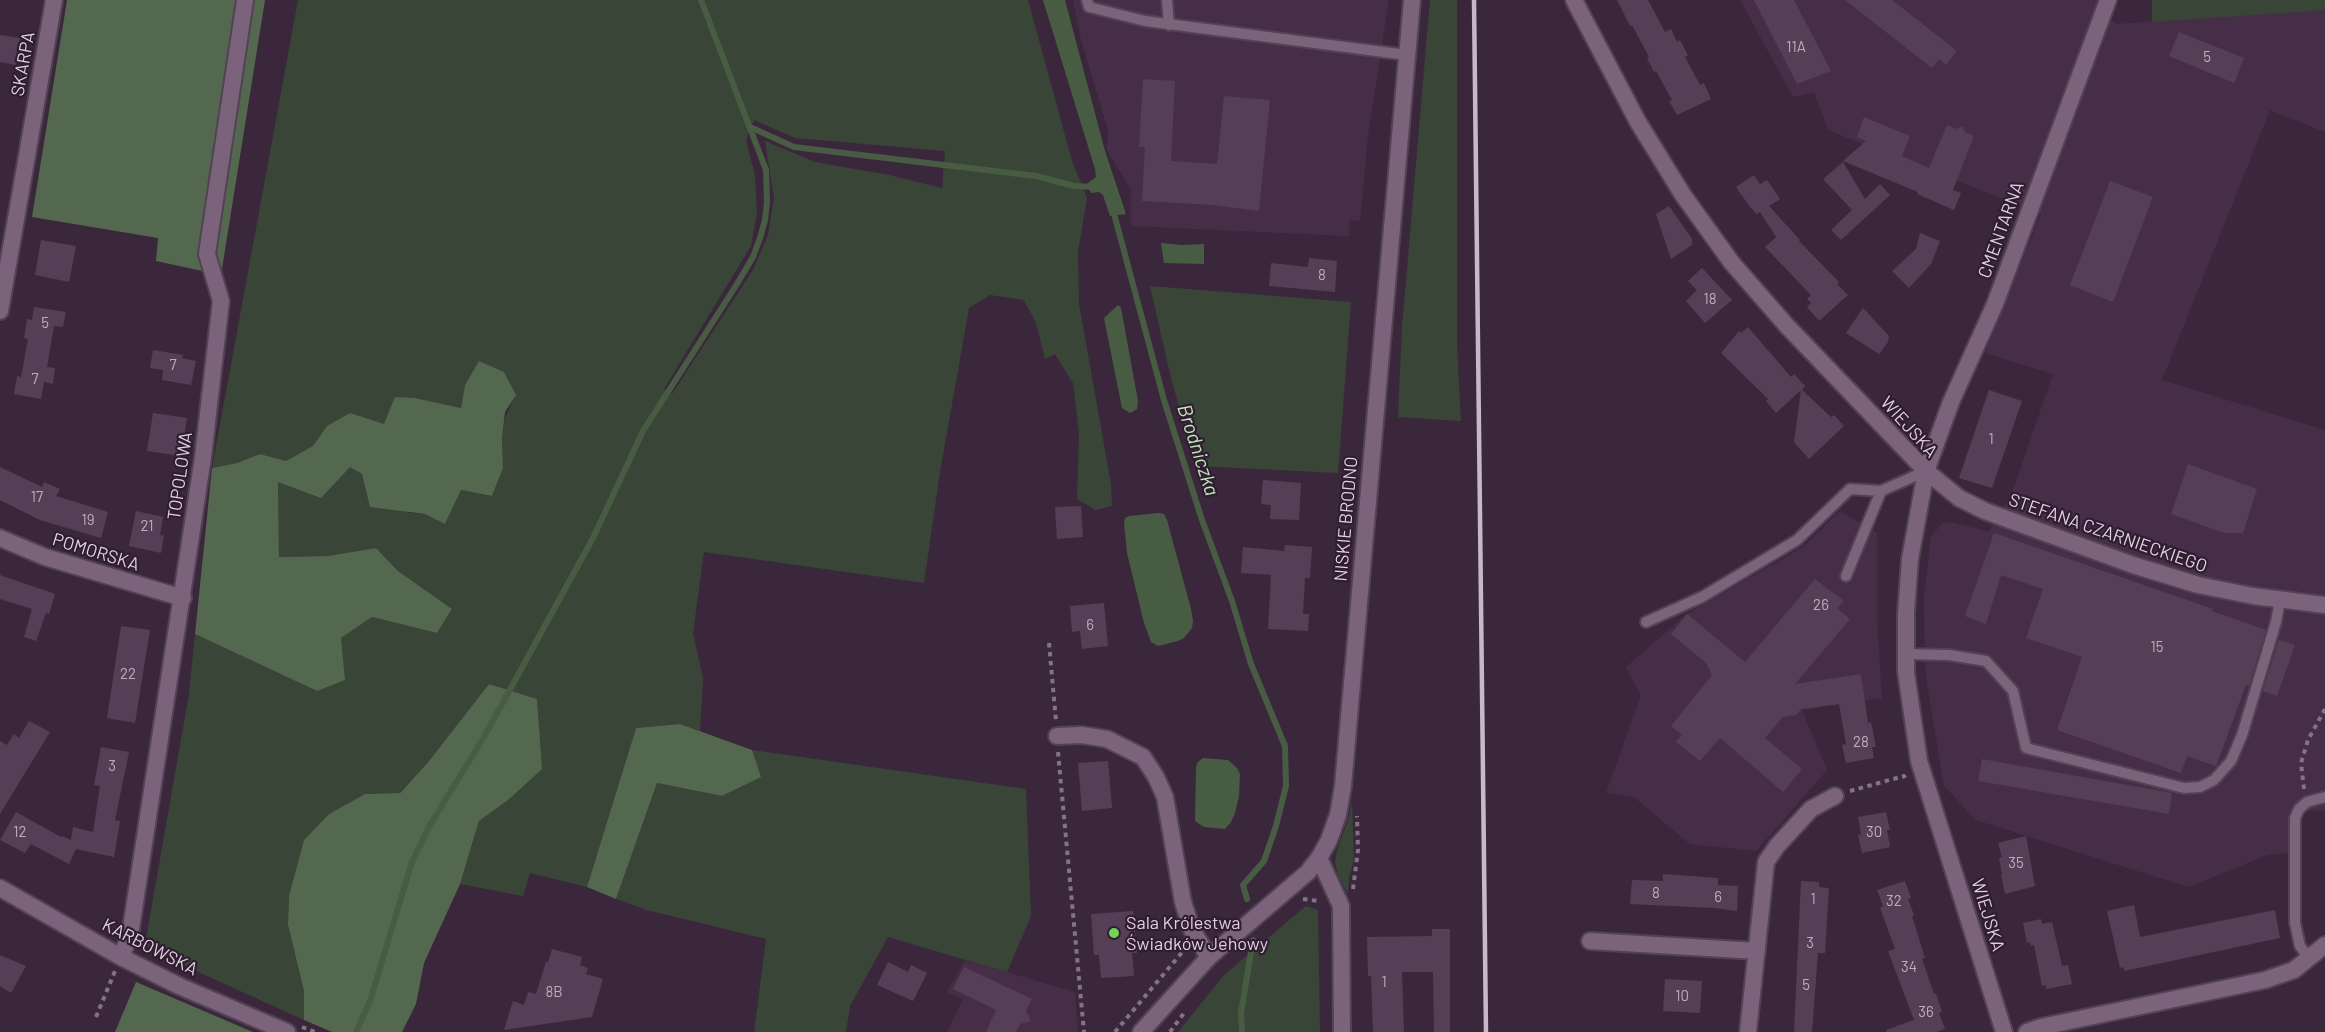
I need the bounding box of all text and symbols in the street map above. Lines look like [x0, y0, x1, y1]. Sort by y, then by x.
street label: SKARPA [7, 30, 39, 98]
house number: 11A [1786, 38, 1806, 56]
house number: 5 [2203, 48, 2211, 66]
street label: CMENTARNA [1974, 179, 2028, 281]
house number: 8 [1318, 266, 1326, 284]
house number: 18 [1703, 290, 1717, 308]
house number: 5 [41, 314, 49, 332]
house number: 7 [169, 356, 177, 374]
house number: 7 [31, 370, 39, 388]
street label: WIEJSKA [1876, 392, 1942, 462]
water label: Brodniczka [1172, 401, 1224, 499]
house number: 1 [1988, 430, 1994, 448]
street label: TOPOLOWA [163, 431, 197, 521]
street label: NISKIE BRODNO [1330, 456, 1362, 582]
house number: 17 [31, 488, 43, 506]
street label: STEFANA CZARNIECKIEGO [2006, 489, 2210, 577]
house number: 19 [81, 511, 95, 529]
house number: 21 [140, 517, 154, 535]
street label: POMORSKA [50, 529, 142, 575]
house number: 26 [1813, 596, 1829, 614]
house number: 6 [1086, 616, 1094, 634]
house number: 15 [2151, 638, 2163, 656]
house number: 22 [120, 665, 136, 683]
house number: 28 [1853, 733, 1869, 751]
house number: 3 [108, 757, 116, 775]
house number: 12 [13, 823, 27, 841]
house number: 30 [1866, 823, 1882, 841]
house number: 35 [2008, 854, 2024, 872]
street label: WIEJSKA [1967, 876, 2009, 954]
house number: 8 [1652, 884, 1660, 902]
house number: 6 [1714, 888, 1722, 906]
house number: 1 [1810, 890, 1816, 908]
house number: 32 [1886, 892, 1902, 910]
place label: Sala Królestwa Świadków Jehowy [1126, 912, 1268, 954]
street label: KARBOWSKA [99, 914, 201, 980]
marker: Sala Królestwa Świadków Jehowy [1107, 926, 1121, 940]
house number: 3 [1806, 934, 1814, 952]
house number: 34 [1901, 958, 1917, 976]
house number: 1 [1381, 973, 1387, 991]
house number: 5 [1802, 976, 1810, 994]
house number: 8B [545, 983, 563, 1001]
house number: 10 [1675, 987, 1689, 1005]
house number: 36 [1918, 1003, 1934, 1021]

